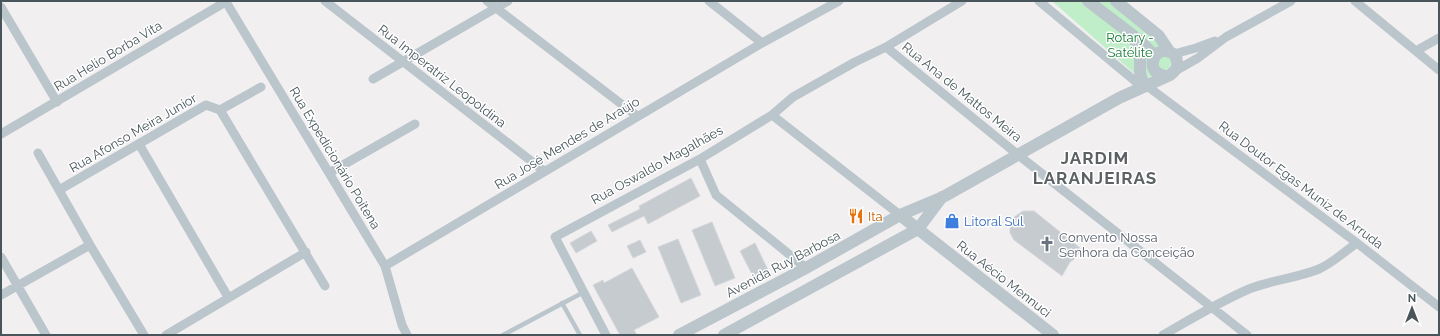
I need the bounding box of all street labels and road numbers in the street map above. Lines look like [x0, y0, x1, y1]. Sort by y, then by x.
street label: Rua Helio Borba Vita [51, 18, 165, 94]
street label: Rua Imperatriz Leopoldina [375, 21, 509, 131]
street label: Rua Ana de Mattos Meira [899, 39, 1025, 145]
street label: Rua Expedicionário Poitena [286, 84, 384, 232]
street label: Rua Afonso Meira Junior [67, 90, 200, 176]
street label: Rua José Mendes de Araújo [492, 94, 642, 192]
street label: Rua Doutor Egas Muniz de Arruda [1216, 118, 1386, 252]
street label: Rua Oswaldo Magalhães [589, 123, 725, 207]
street label: Avenida Ruy Barbosa [723, 228, 843, 300]
street label: Rua Aécio Mennuci [954, 238, 1054, 320]

